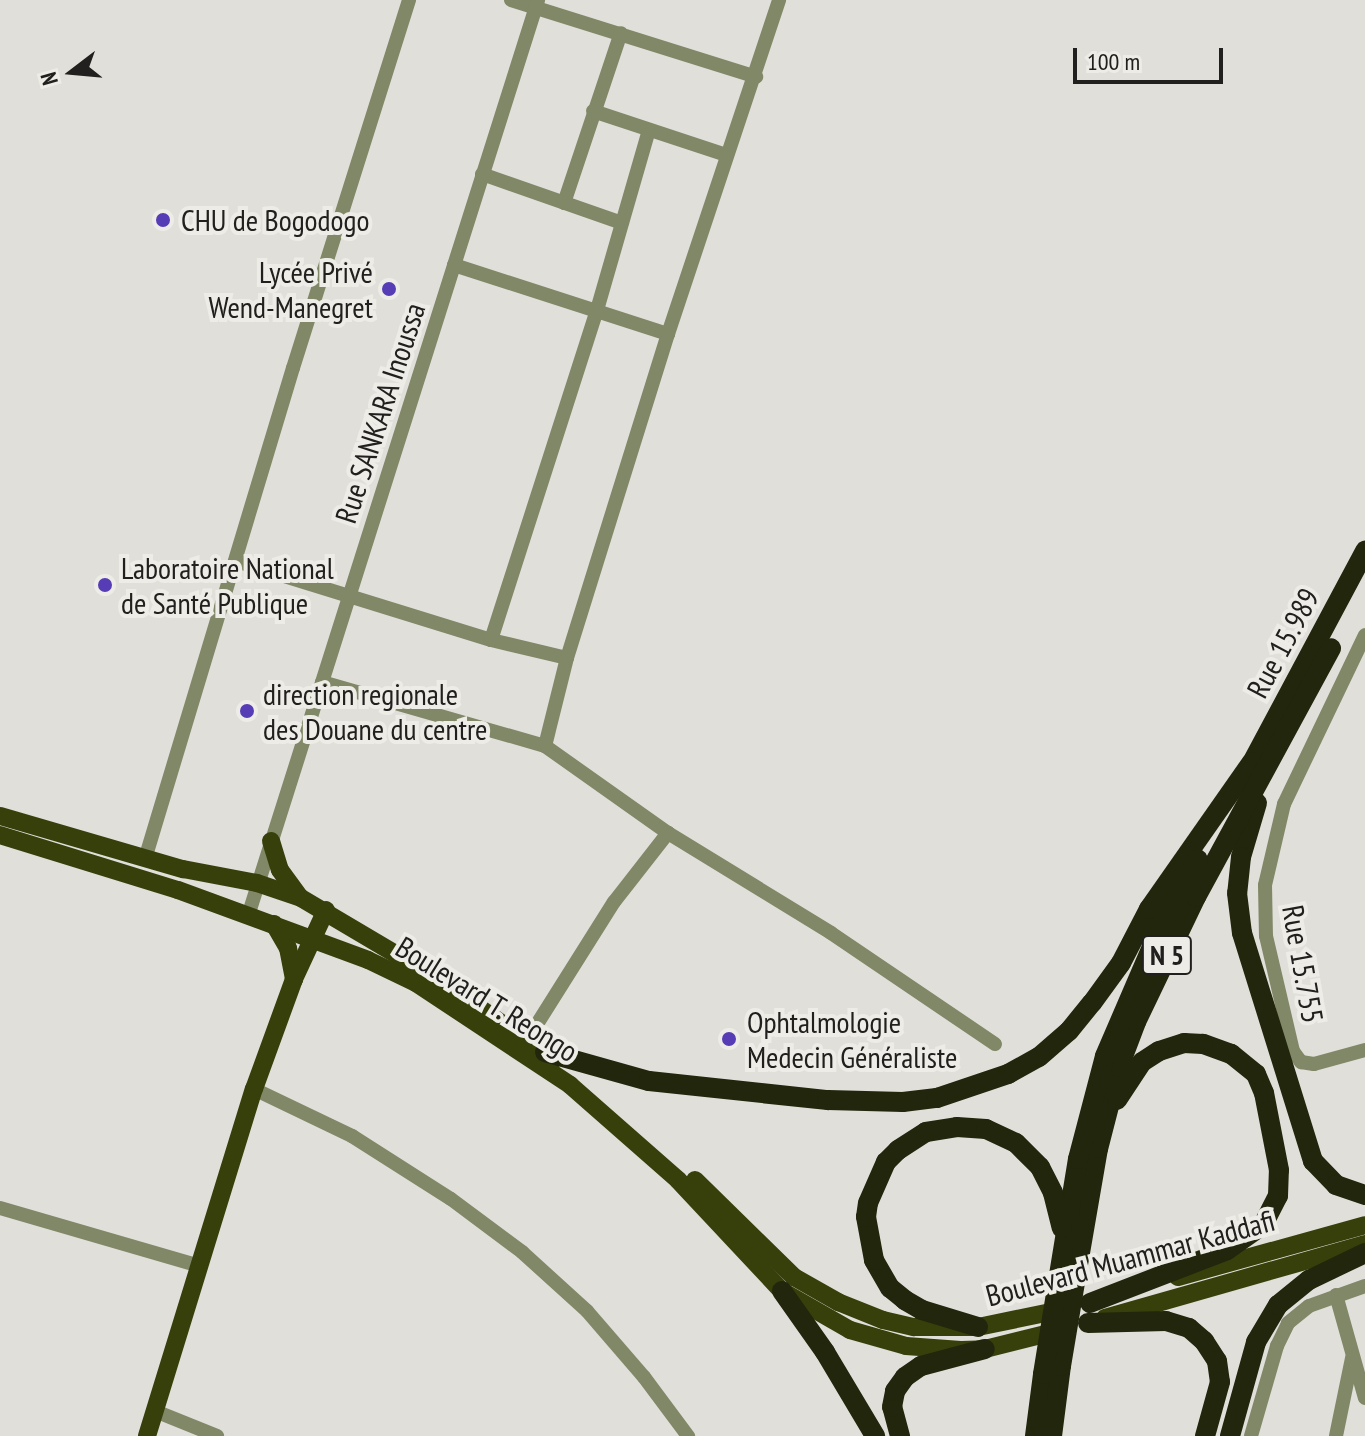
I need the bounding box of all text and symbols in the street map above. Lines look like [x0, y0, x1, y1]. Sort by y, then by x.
north arrow [32, 32, 112, 112]
scale bar [1077, 32, 1227, 82]
text: 100 m [1087, 46, 1140, 77]
text: N [34, 69, 64, 88]
place label: CHU de Bogodogo [181, 202, 369, 238]
marker: CHU de Bogodogo [152, 209, 174, 231]
place label: Lycée Privé Wend-Manegret [208, 254, 373, 324]
marker: Lycée Privé Wend-Manegret [380, 280, 398, 298]
street label: Rue SANKARA Inoussa [327, 298, 433, 528]
place label: Laboratoire National de Santé Publique [121, 550, 334, 620]
marker: Laboratoire National de Santé Publique [96, 576, 114, 594]
street label: Rue 15.989 [1239, 582, 1327, 704]
place label: direction regionale des Douane du centre [263, 676, 487, 746]
marker: direction regionale des Douane du centre [238, 702, 256, 720]
street label: Rue 15.755 [1275, 902, 1331, 1026]
street label: Boulevard T. Reongo [388, 928, 586, 1070]
road number: N 5 [1141, 931, 1193, 979]
place label: Ophtalmologie Medecin Généraliste [747, 1004, 957, 1074]
marker: Ophtalmologie Medecin Généraliste [718, 1028, 740, 1050]
street label: Boulevard Muammar Kaddafi [982, 1202, 1278, 1314]

